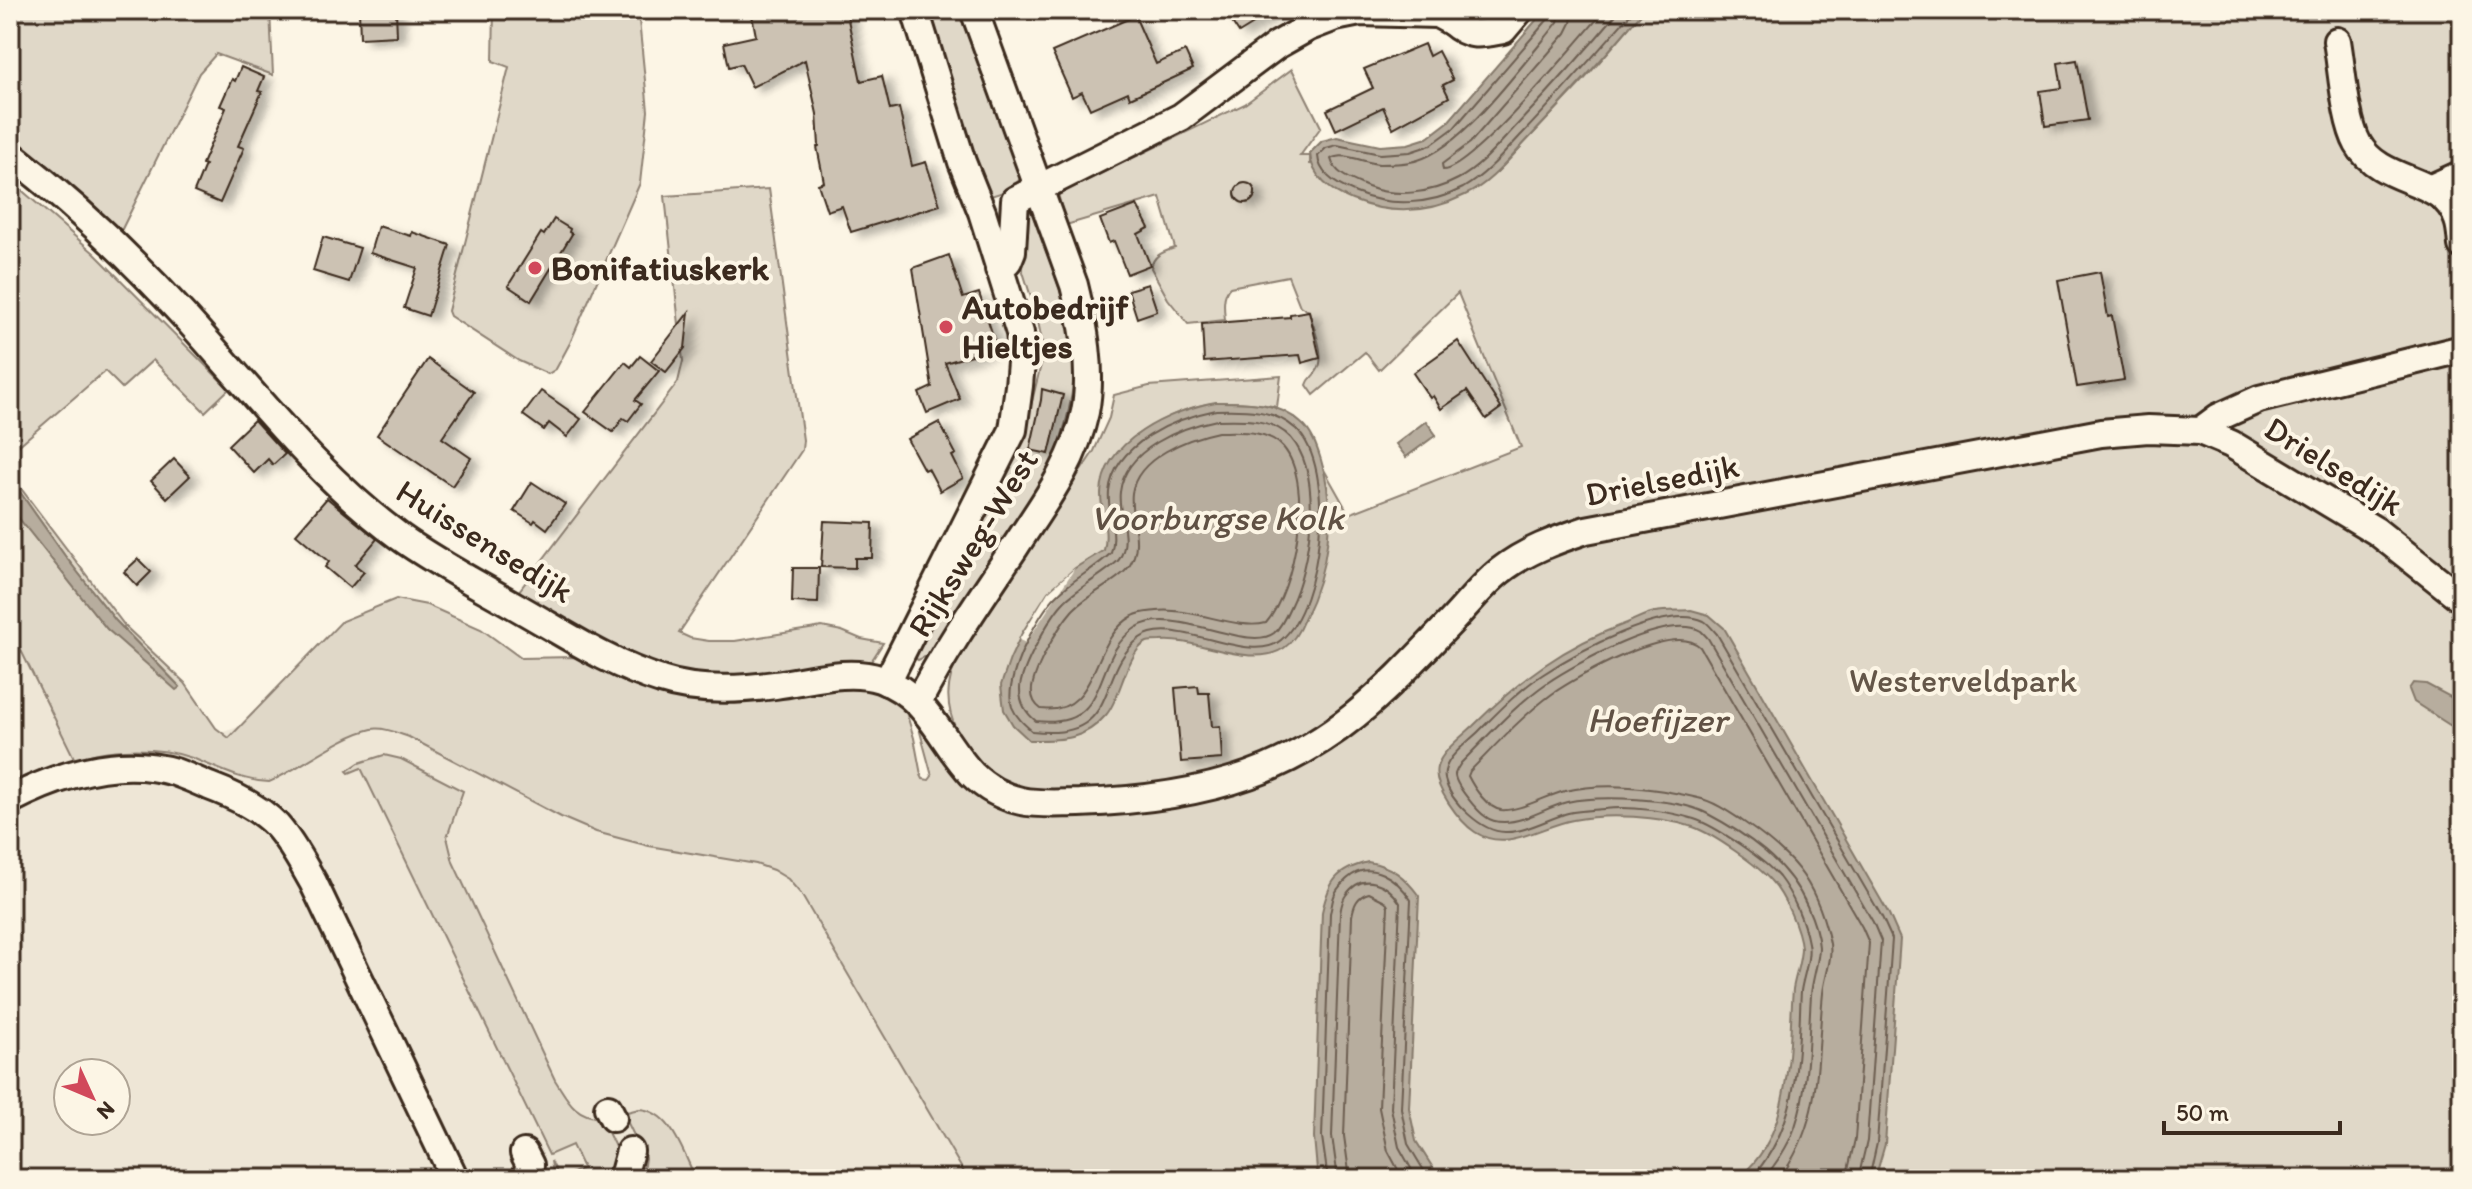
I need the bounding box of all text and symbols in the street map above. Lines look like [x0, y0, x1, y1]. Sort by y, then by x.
place label: Bonifatiuskerk [551, 248, 769, 289]
marker: Bonifatiuskerk [526, 259, 544, 277]
place label: Autobedrijf Hieltjes [962, 287, 1129, 367]
marker: Autobedrijf Hieltjes [937, 318, 955, 336]
street label: Drielsedijk [2257, 407, 2411, 525]
street label: Rijksweg-West [899, 441, 1047, 645]
street label: Drielsedijk [1582, 445, 1743, 515]
street label: Huissensedijk [389, 470, 582, 612]
water label: Voorburgse Kolk [1090, 496, 1346, 539]
park label: Westerveldpark [1849, 660, 2077, 701]
water label: Hoefijzer [1587, 698, 1731, 741]
north arrow [52, 1057, 132, 1137]
scale bar [2164, 1085, 2340, 1135]
text: N [91, 1096, 121, 1125]
text: 50 m [2176, 1098, 2229, 1127]

